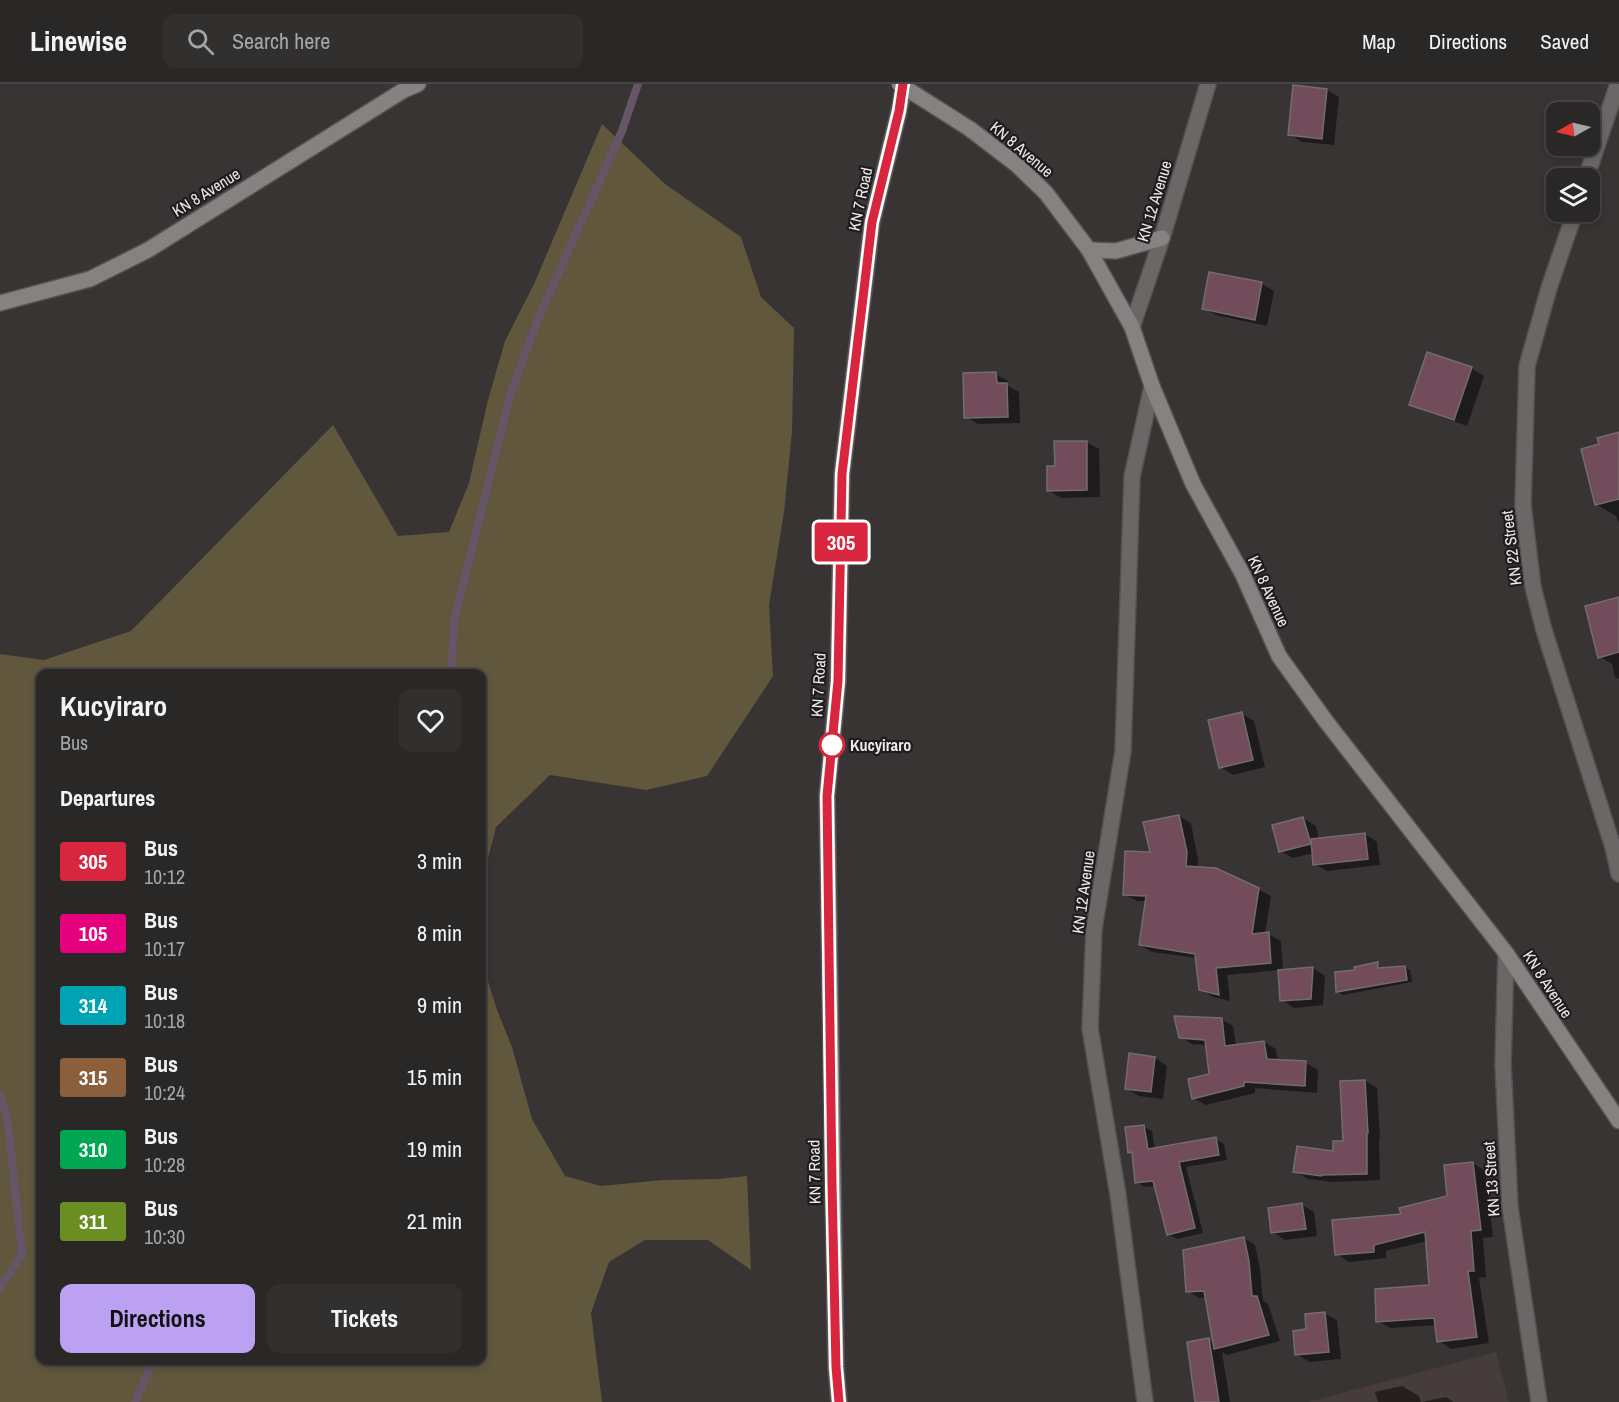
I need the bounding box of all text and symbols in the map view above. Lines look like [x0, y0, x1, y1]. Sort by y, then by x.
search box [163, 14, 583, 68]
text: Linewise [30, 22, 127, 60]
icon: search [184, 25, 217, 58]
text: Search here [232, 26, 330, 56]
text: Map [1362, 27, 1396, 56]
text: Directions [1429, 27, 1507, 56]
text: Saved [1540, 27, 1589, 56]
north arrow [1546, 102, 1600, 156]
map controls [1546, 102, 1600, 222]
street label: KN 8 Avenue [986, 116, 1058, 182]
street label: KN 12 Avenue [1131, 158, 1177, 244]
street label: KN 8 Avenue [168, 162, 244, 222]
street label: KN 7 Road [843, 165, 877, 233]
button: layers [1546, 168, 1600, 222]
street label: KN 22 Street [1495, 509, 1526, 587]
line badge: 305 [806, 522, 876, 562]
text: 305 [827, 528, 855, 557]
street label: KN 8 Avenue [1243, 552, 1295, 630]
street label: KN 7 Road [805, 652, 831, 718]
text: Kucyiraro [60, 687, 167, 725]
button: heart [399, 689, 462, 752]
text: Bus [60, 729, 88, 756]
marker: Kucyiraro [819, 732, 845, 758]
place label: Kucyiraro [850, 734, 911, 756]
text: Departures [60, 783, 155, 813]
text: Bus [144, 833, 178, 863]
text: 3 min [417, 846, 462, 876]
text: 305 [79, 847, 107, 876]
street label: KN 12 Avenue [1066, 849, 1100, 935]
text: 10:12 [144, 863, 185, 890]
text: Bus [144, 905, 178, 935]
text: 8 min [417, 918, 462, 948]
text: 105 [79, 919, 107, 948]
text: 10:17 [144, 935, 185, 962]
street label: KN 8 Avenue [1518, 946, 1578, 1022]
text: Bus [144, 977, 178, 1007]
text: 9 min [417, 990, 462, 1020]
text: 314 [79, 991, 107, 1020]
text: 10:18 [144, 1007, 185, 1034]
text: Bus [144, 1049, 178, 1079]
text: 15 min [407, 1062, 462, 1092]
text: 315 [79, 1063, 107, 1092]
text: 10:24 [144, 1079, 185, 1106]
text: Bus [144, 1121, 178, 1151]
text: 19 min [407, 1134, 462, 1164]
text: 310 [79, 1135, 107, 1164]
street label: KN 7 Road [802, 1140, 826, 1204]
street label: KN 13 Street [1477, 1140, 1505, 1217]
text: 10:28 [144, 1151, 185, 1178]
text: Bus [144, 1193, 178, 1223]
text: 21 min [407, 1206, 462, 1236]
text: 311 [79, 1207, 107, 1236]
text: 10:30 [144, 1223, 185, 1250]
button: Directions [60, 1284, 255, 1353]
button: Tickets [267, 1284, 462, 1353]

